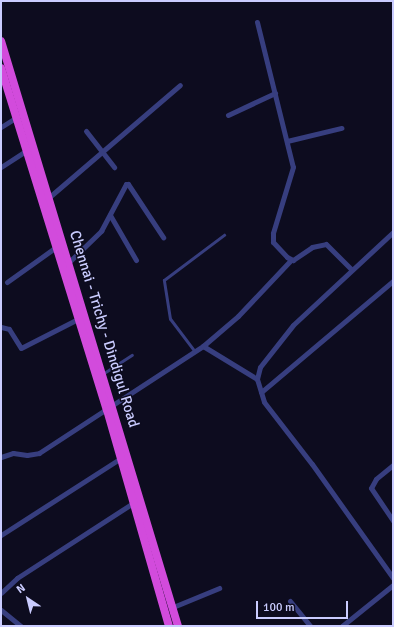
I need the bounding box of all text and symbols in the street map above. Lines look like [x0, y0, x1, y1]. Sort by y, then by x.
street label: Chennai - Trichy - Dindigul Road [65, 228, 143, 430]
north arrow [8, 579, 48, 619]
text: N [14, 581, 28, 596]
scale bar [258, 593, 350, 619]
text: 100 m [263, 600, 295, 615]

